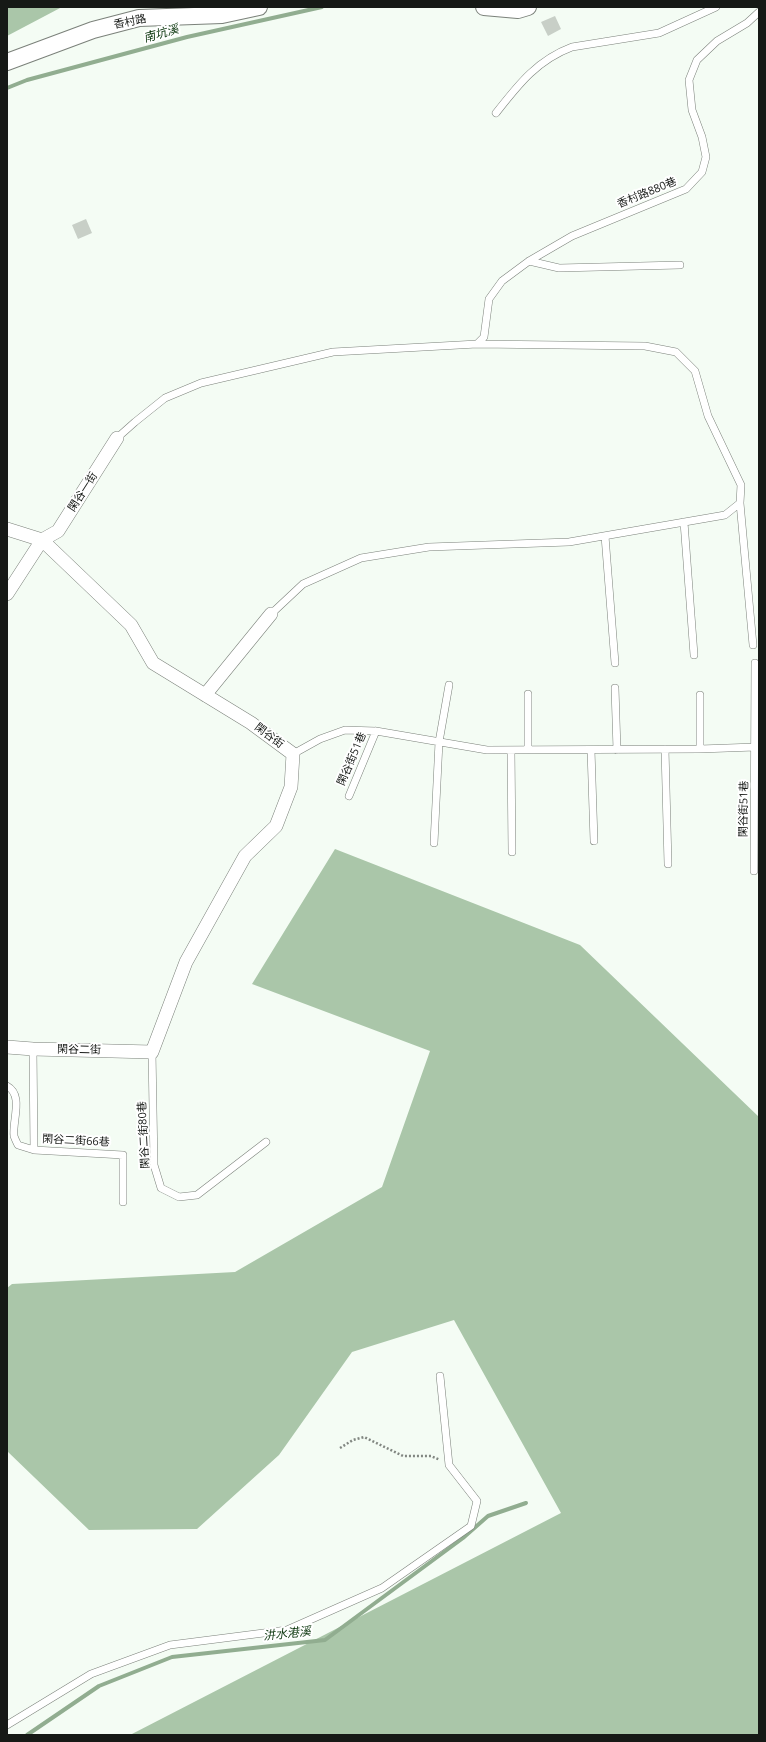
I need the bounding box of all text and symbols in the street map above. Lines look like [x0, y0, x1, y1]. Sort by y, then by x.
street label: 香村路 [113, 12, 147, 32]
water label: 南坑溪 [142, 22, 180, 46]
street label: 香村路880巷 [615, 175, 679, 211]
street label: 閑谷一街 [65, 470, 101, 514]
street label: 閑谷街 [252, 721, 286, 751]
street label: 閑谷街51巷 [335, 730, 369, 788]
street label: 閑谷街51巷 [737, 781, 751, 837]
street label: 閑谷二街 [57, 1043, 101, 1057]
street label: 閑谷二街80巷 [136, 1101, 152, 1169]
street label: 閑谷二街66巷 [42, 1133, 110, 1149]
water label: 汫水港溪 [262, 1624, 312, 1644]

